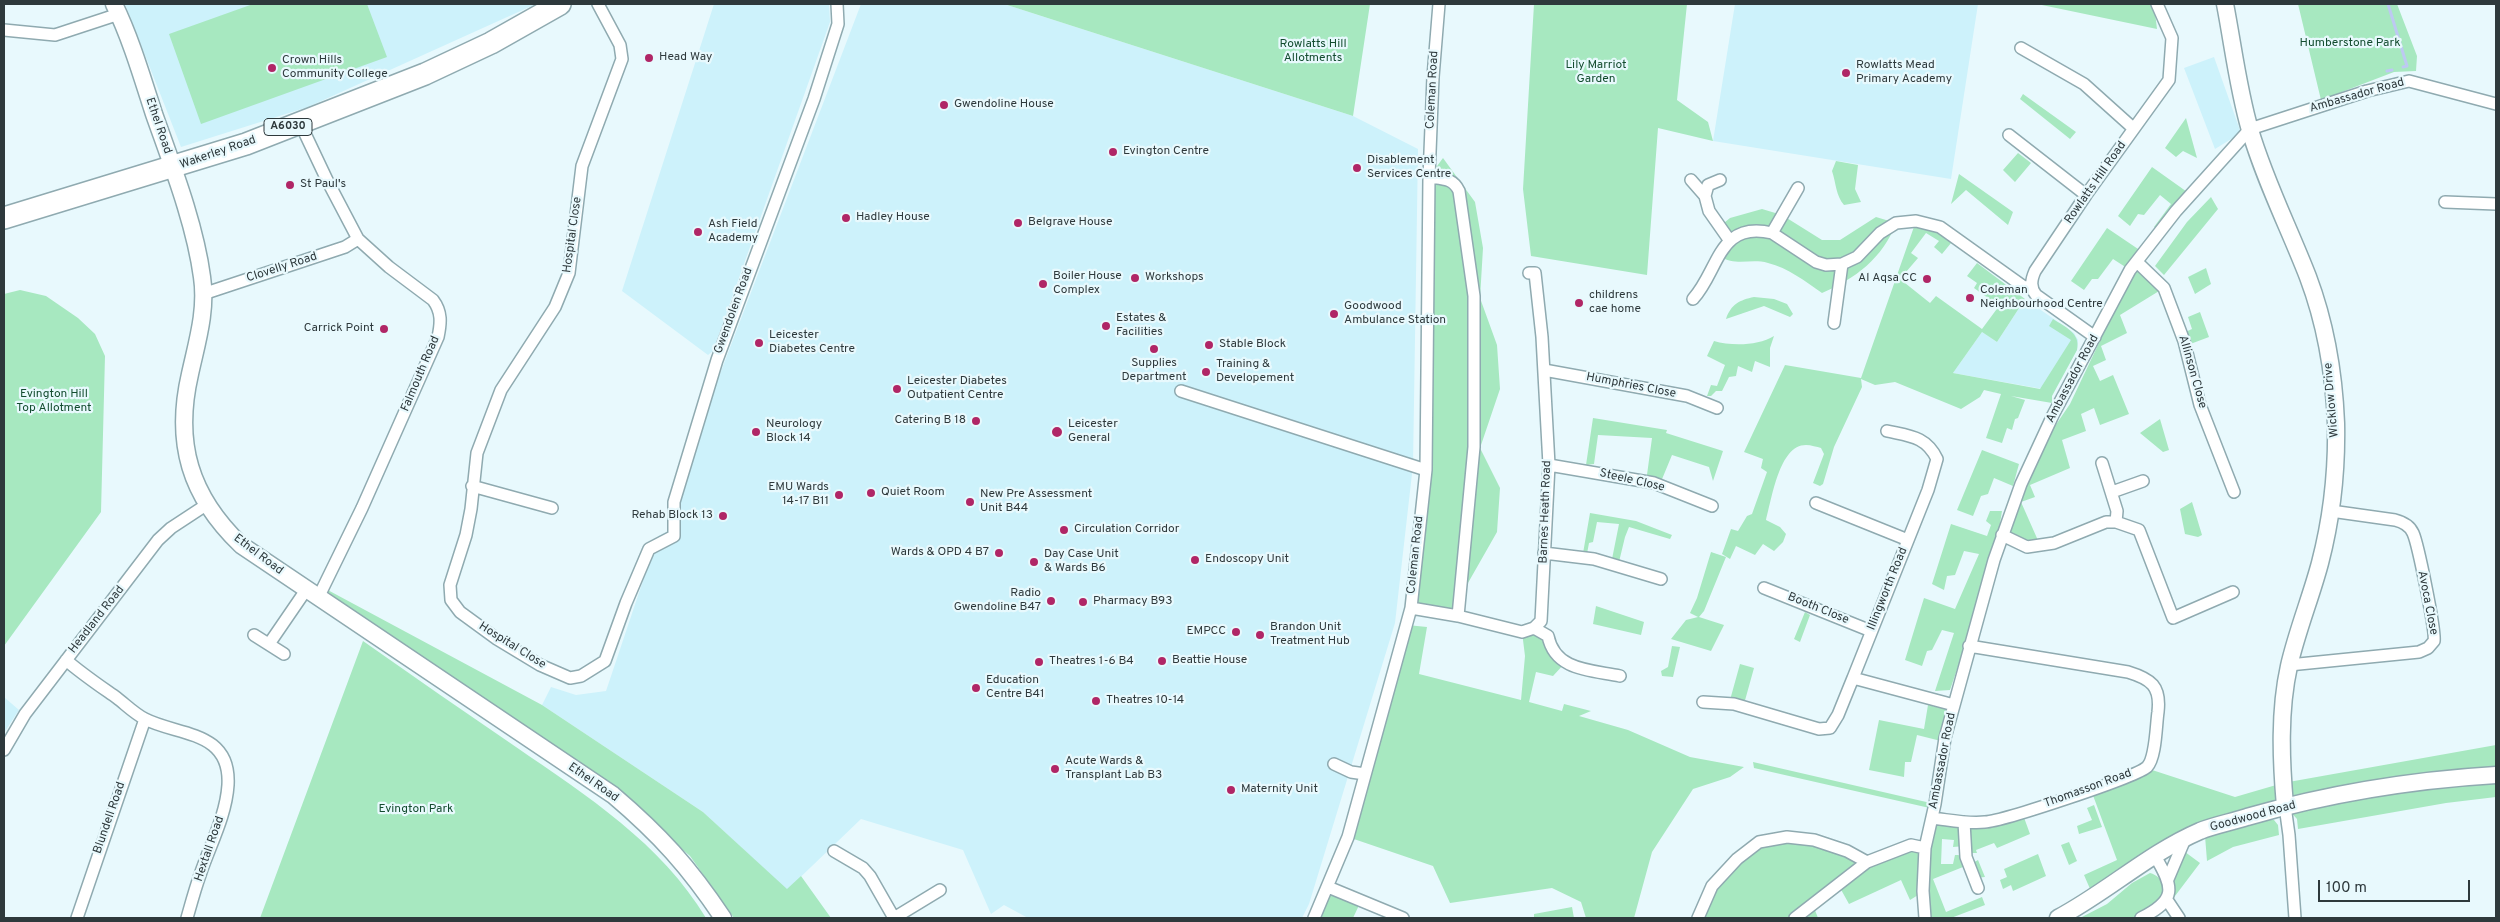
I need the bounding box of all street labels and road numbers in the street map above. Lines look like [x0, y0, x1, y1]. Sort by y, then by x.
street label: Coleman Road [1424, 51, 1442, 129]
street label: Ambassador Road [2308, 76, 2406, 116]
street label: Ethel Road [142, 96, 174, 156]
road number: A6030 [264, 118, 312, 136]
street label: Wakerley Road [178, 133, 258, 173]
street label: Rowlatts Hill Road [2062, 139, 2130, 227]
street label: Hospital Close [561, 196, 585, 274]
street label: Clovelly Road [245, 250, 319, 286]
street label: Gwendolen Road [712, 266, 756, 356]
street label: Ambassador Road [2044, 332, 2102, 426]
street label: Falmouth Road [399, 334, 443, 414]
street label: Allinson Close [2175, 334, 2209, 410]
street label: Wicklow Drive [2322, 362, 2342, 438]
street label: Humphries Close [1585, 370, 1677, 402]
street label: Barnes Heath Road [1537, 460, 1555, 564]
street label: Steele Close [1598, 467, 1666, 495]
street label: Coleman Road [1405, 515, 1427, 595]
street label: Ethel Road [230, 532, 286, 578]
street label: Illingworth Road [1865, 545, 1911, 633]
street label: Avoca Close [2414, 570, 2440, 636]
street label: Headland Road [66, 583, 128, 657]
street label: Booth Close [1785, 590, 1851, 628]
street label: Hospital Close [476, 620, 548, 672]
street label: Ambassador Road [1927, 712, 1959, 810]
street label: Ethel Road [565, 760, 621, 806]
street label: Thomasson Road [2042, 766, 2134, 812]
street label: Blundell Road [91, 780, 129, 856]
street label: Goodwood Road [2208, 799, 2298, 835]
street label: Hextall Road [192, 814, 228, 884]

